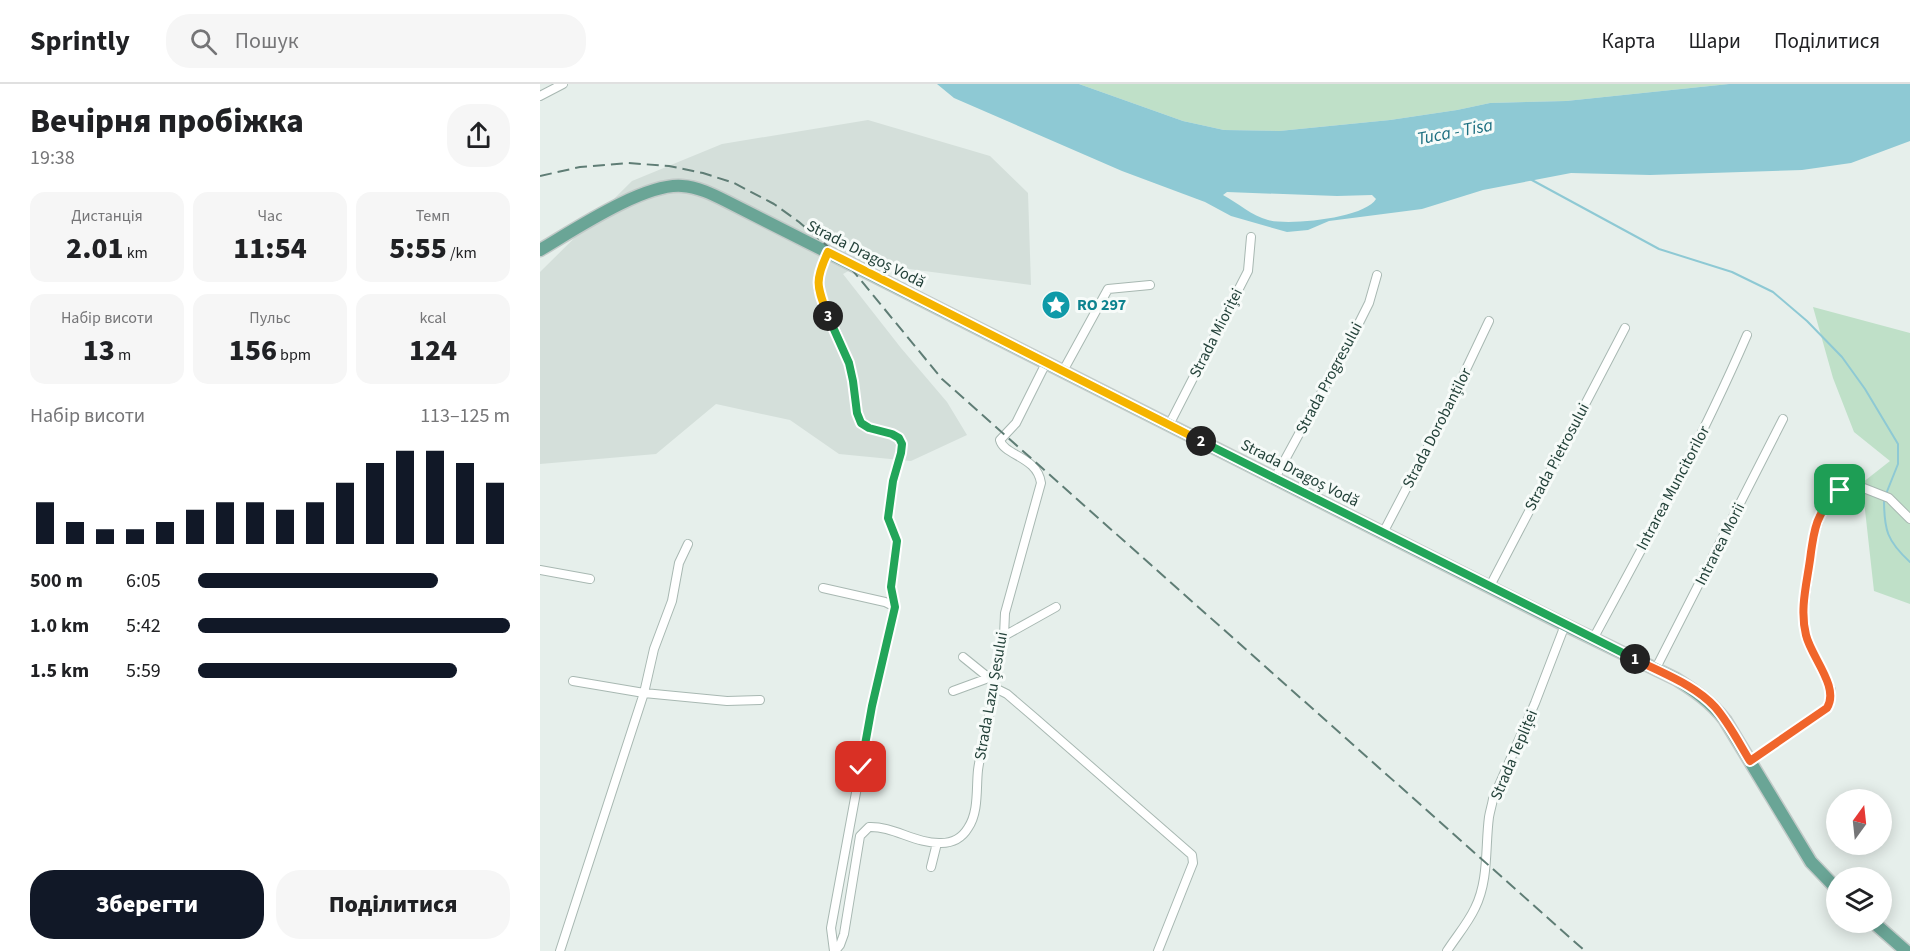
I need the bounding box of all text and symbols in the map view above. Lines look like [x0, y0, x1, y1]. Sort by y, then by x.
search box [166, 14, 586, 68]
text: Sprintly [30, 21, 130, 61]
icon: search [187, 25, 220, 58]
text: Пошук [235, 25, 299, 57]
text: Карта [1602, 26, 1655, 56]
text: Шари [1688, 26, 1741, 56]
text: Поділитися [1774, 26, 1880, 56]
text: Вечірня пробіжка [30, 98, 304, 145]
button: share [447, 104, 510, 167]
water label: Тиса - Tisa [1415, 112, 1495, 152]
text: 19:38 [30, 144, 75, 172]
text: Дистанція [71, 205, 143, 227]
text: Час [258, 205, 282, 227]
text: Темп [416, 205, 450, 227]
street label: Strada Dragoș Vodă [803, 215, 929, 293]
text: 2.01 [66, 227, 123, 270]
text: 11:54 [233, 227, 307, 270]
text: 5:55 [389, 227, 447, 270]
text: km [123, 242, 148, 264]
text: /km [447, 242, 477, 264]
street label: Strada Mioriței [1184, 284, 1248, 382]
place icon: RO 297 [1040, 289, 1072, 321]
place label: RO 297 [1077, 294, 1126, 316]
pin: 3 [813, 301, 843, 331]
text: 3 [824, 305, 832, 327]
text: Набір висоти [61, 307, 153, 329]
text: Пульс [249, 307, 291, 329]
text: kcal [420, 307, 446, 329]
street label: Strada Progresului [1290, 318, 1368, 438]
text: 13 [83, 329, 115, 372]
text: 156 [229, 329, 277, 372]
text: 124 [409, 329, 457, 372]
text: m [115, 344, 131, 366]
text: bpm [277, 344, 311, 366]
street label: Strada Dorobanților [1397, 364, 1477, 492]
street label: Strada Pietrosului [1519, 399, 1595, 515]
text: Набір висоти [30, 402, 145, 430]
text: 113–125 m [420, 402, 510, 430]
street label: Intrarea Muncitorilor [1631, 422, 1715, 554]
pin: 2 [1186, 426, 1216, 456]
text: 2 [1197, 430, 1205, 452]
street label: Strada Dragoș Vodă [1237, 434, 1363, 512]
pin [1814, 464, 1865, 515]
icon: arrive [1823, 473, 1856, 506]
street label: Intrarea Morii [1690, 499, 1750, 589]
text: 500 m [30, 567, 83, 595]
text: 6:05 [126, 567, 161, 595]
text: 1.0 km [30, 612, 89, 640]
text: 5:42 [126, 612, 161, 640]
street label: Strada Lazu Șesului [969, 630, 1013, 762]
pin: 1 [1620, 644, 1650, 674]
text: 1 [1631, 648, 1639, 670]
text: 1.5 km [30, 657, 89, 685]
text: 5:59 [126, 657, 161, 685]
street label: Strada Tepliței [1485, 706, 1543, 804]
pin [835, 741, 886, 792]
icon: check [844, 750, 877, 783]
north arrow [1826, 789, 1892, 855]
map controls [1826, 789, 1892, 933]
button: layers [1826, 867, 1892, 933]
button: Зберегти [30, 870, 264, 939]
button: Поділитися [276, 870, 510, 939]

